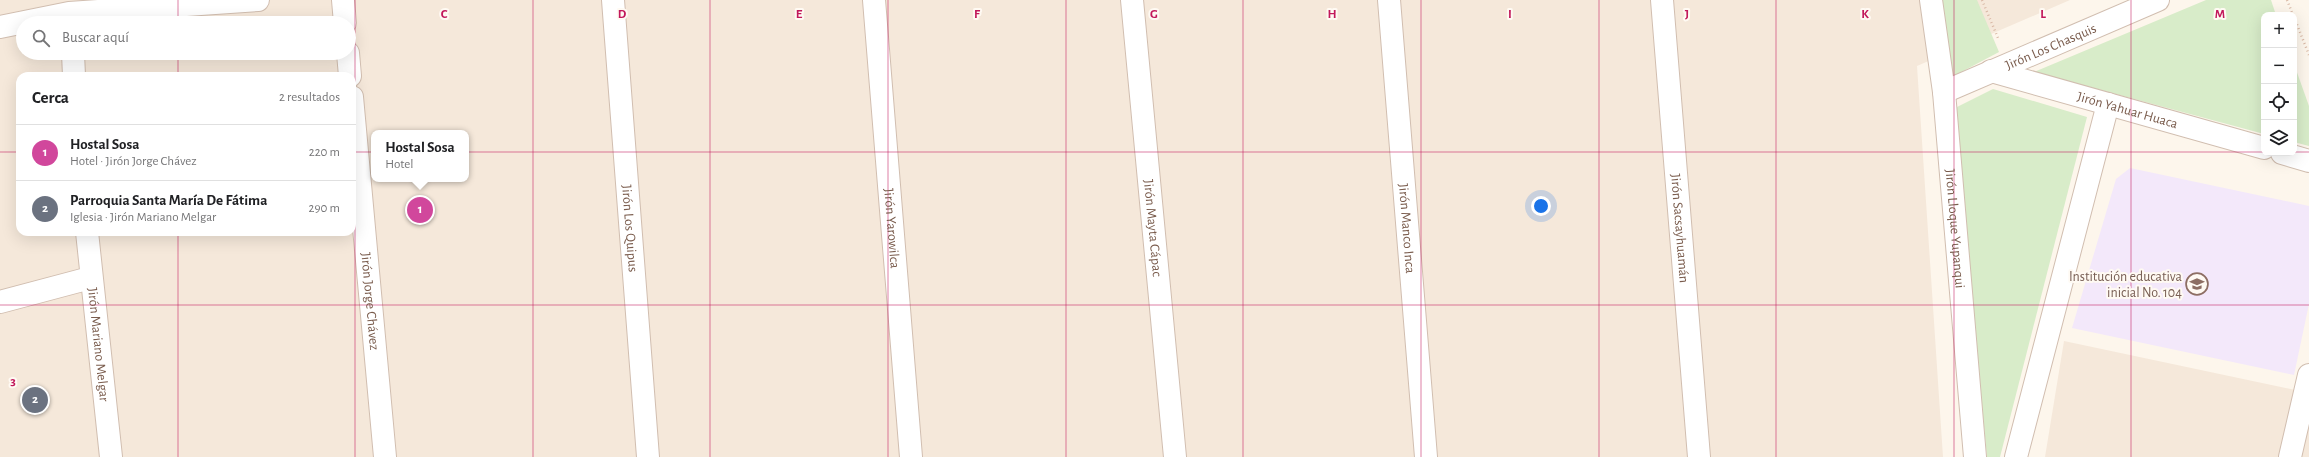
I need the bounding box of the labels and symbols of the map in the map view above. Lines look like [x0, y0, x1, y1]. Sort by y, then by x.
text: C [441, 8, 448, 21]
text: D [618, 8, 627, 21]
text: E [796, 8, 803, 21]
text: F [974, 8, 981, 21]
text: G [1150, 8, 1158, 21]
text: H [1327, 8, 1337, 21]
text: I [1508, 8, 1512, 21]
text: J [1685, 8, 1689, 21]
text: K [1861, 8, 1869, 21]
text: L [2040, 8, 2046, 21]
text: M [2215, 8, 2225, 21]
street label: Jirón Los Chasquis [2003, 21, 2099, 73]
street label: Jirón Yahuar Huaca [2076, 90, 2180, 131]
street label: Jirón Lloque Yupanqui [1943, 168, 1967, 289]
street label: Jirón Sacsayhuamán [1668, 173, 1691, 284]
street label: Jirón Mayta Cápac [1141, 179, 1164, 278]
street label: Jirón Manco Inca [1396, 183, 1417, 274]
street label: Jirón Los Quipus [619, 184, 640, 273]
street label: Jirón Yarowilca [881, 188, 902, 270]
pin: 1 [407, 195, 433, 225]
your location [1531, 196, 1551, 216]
street label: Jirón Jorge Chávez [358, 252, 381, 351]
place label: Institución educativa inicial No. 104 [2069, 270, 2183, 300]
school or university icon: Institución educativa inicial No. 104 [2184, 271, 2210, 297]
street label: Jirón Mariano Melgar [85, 287, 111, 403]
text: 3 [10, 375, 16, 388]
pin: 2 [22, 385, 48, 415]

